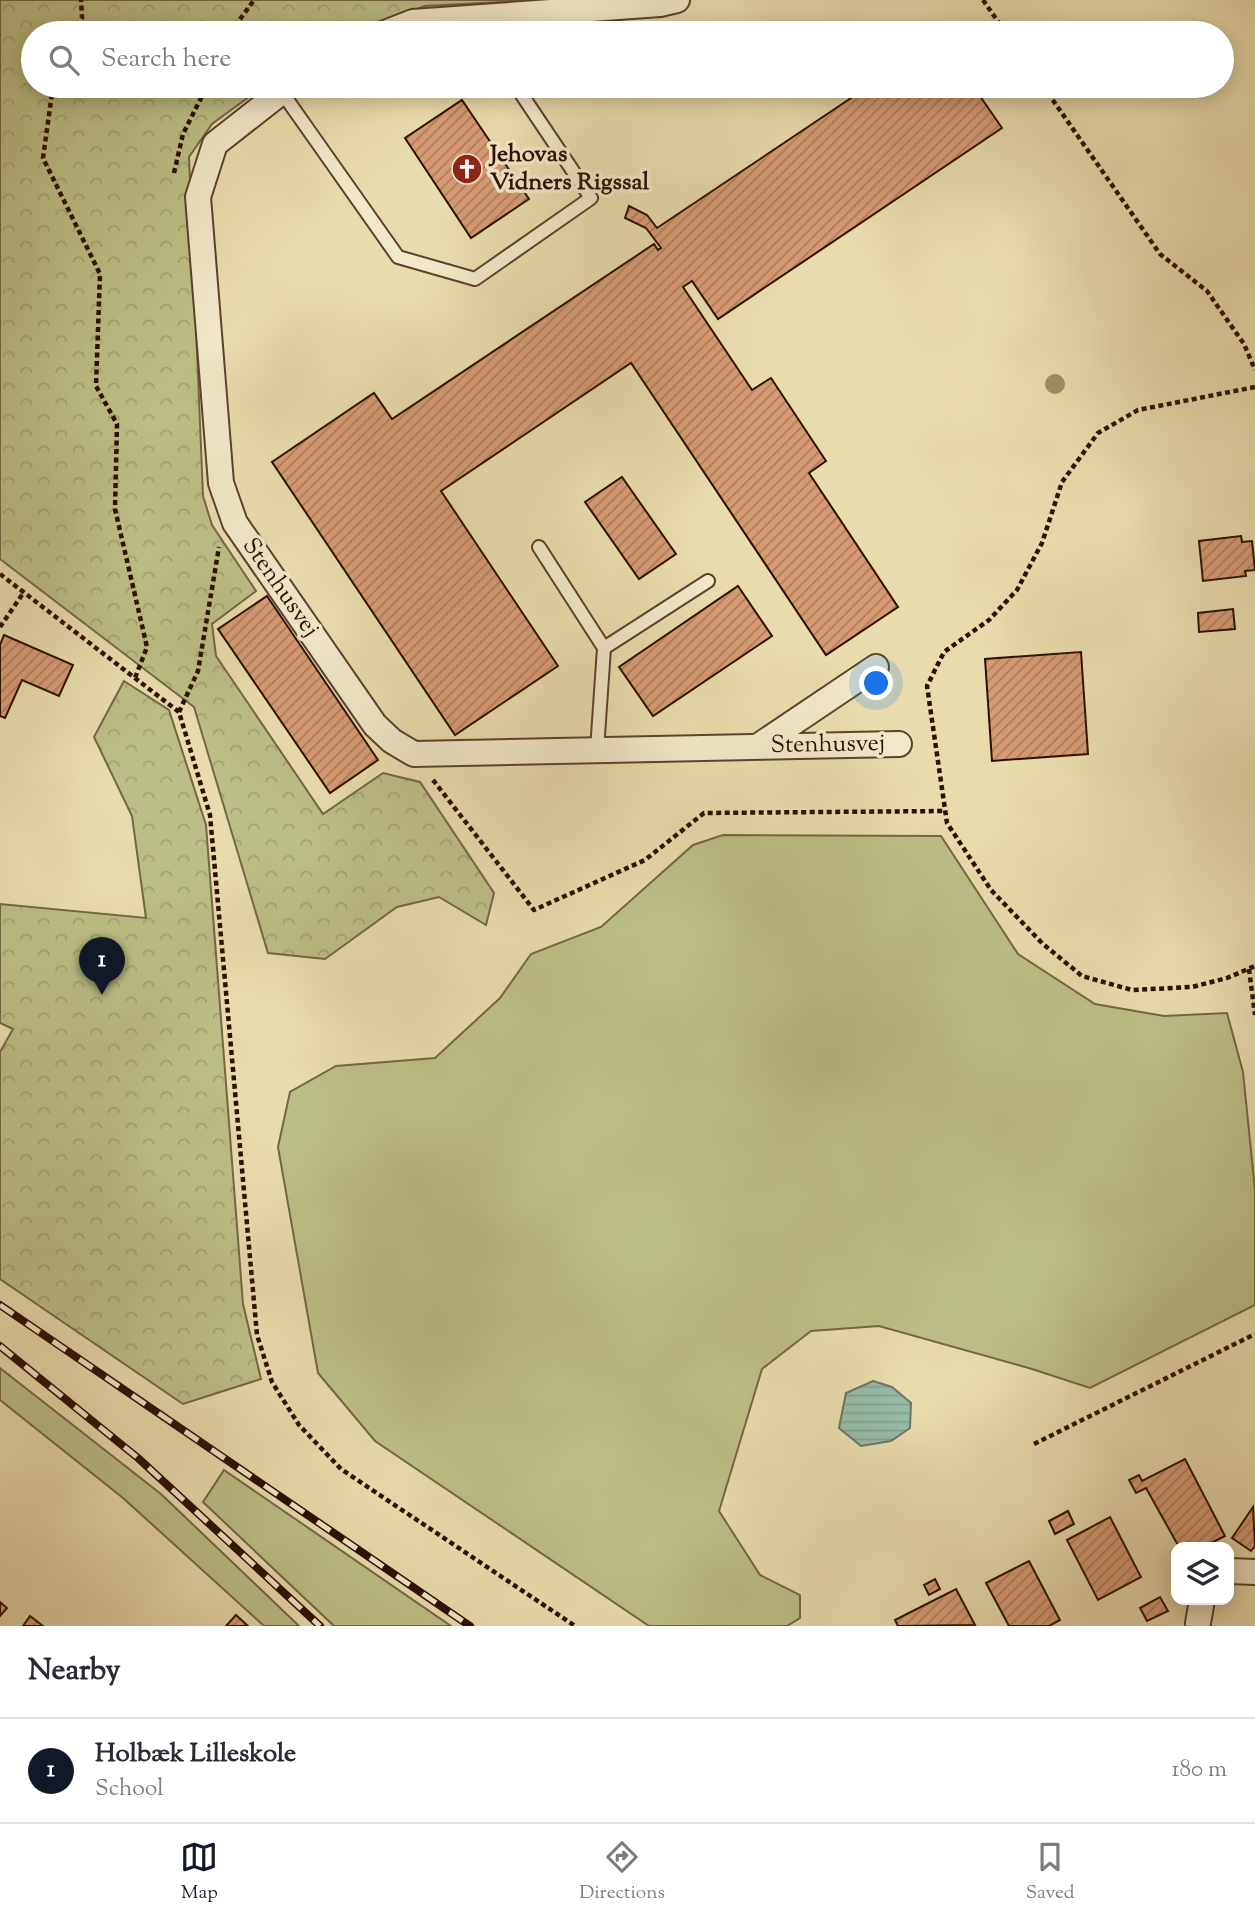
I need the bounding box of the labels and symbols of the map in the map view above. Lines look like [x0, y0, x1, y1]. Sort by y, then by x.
place label: Jehovas Vidners Rigssal [488, 138, 649, 200]
church icon: Jehovas Vidners Rigssal [450, 152, 484, 186]
street label: Stenhusvej [233, 531, 327, 645]
your location [859, 666, 893, 700]
street label: Stenhusvej [770, 727, 886, 763]
pin: 1 [79, 937, 125, 995]

